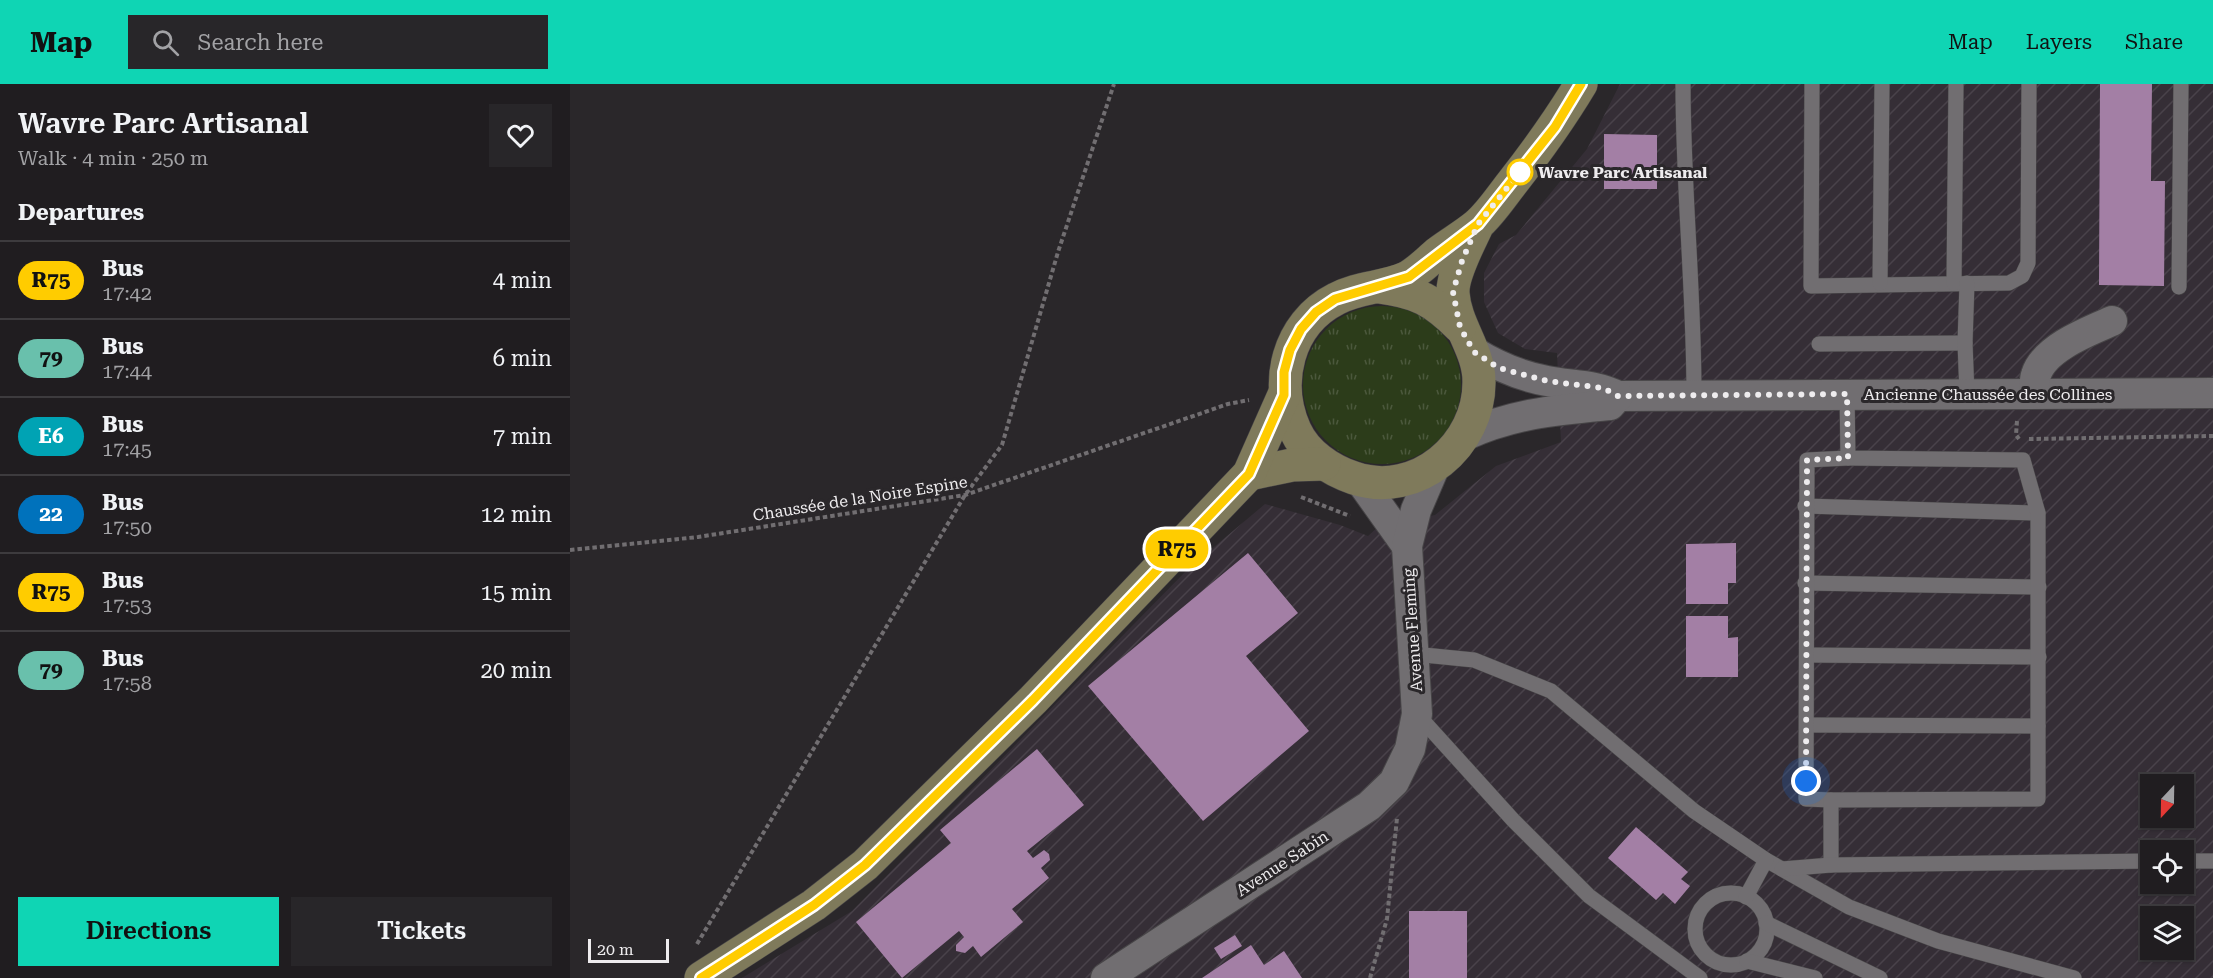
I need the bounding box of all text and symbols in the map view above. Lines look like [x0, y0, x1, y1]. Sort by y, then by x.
search box [128, 15, 548, 69]
text: Map [30, 26, 92, 59]
icon: search [149, 26, 182, 59]
text: Search here [197, 30, 323, 55]
text: Map [1948, 30, 1993, 54]
text: Layers [2026, 30, 2092, 54]
text: Share [2125, 30, 2183, 54]
button: heart [489, 104, 552, 167]
text: Wavre Parc Artisanal [18, 107, 309, 140]
text: Walk · 4 min · 250 m [18, 146, 208, 170]
marker: Wavre Parc Artisanal [1507, 159, 1533, 185]
place label: Wavre Parc Artisanal [1538, 163, 1708, 182]
text: Departures [18, 200, 144, 225]
text: Bus [102, 256, 144, 281]
text: R75 [31, 268, 71, 292]
text: 4 min [493, 268, 552, 293]
text: 17:42 [102, 281, 152, 305]
text: Bus [102, 334, 144, 359]
text: 79 [39, 346, 63, 370]
text: 6 min [493, 346, 552, 371]
text: 17:44 [102, 359, 152, 383]
street label: Ancienne Chaussée des Collines [1864, 385, 2113, 404]
text: Bus [102, 412, 144, 437]
text: E6 [38, 424, 64, 448]
text: 7 min [493, 424, 552, 449]
text: 17:45 [102, 437, 152, 461]
street label: Chaussée de la Noire Espine [751, 472, 969, 525]
text: Bus [102, 490, 144, 515]
text: 22 [39, 502, 63, 526]
text: 12 min [481, 502, 552, 527]
text: 17:50 [102, 515, 152, 539]
line badge: R75 [1142, 530, 1212, 568]
text: R75 [1157, 537, 1197, 561]
street label: Avenue Fleming [1399, 567, 1426, 692]
text: Bus [102, 568, 144, 593]
text: R75 [31, 580, 71, 604]
text: 15 min [481, 580, 552, 605]
text: 17:53 [102, 593, 152, 617]
text: Bus [102, 646, 144, 671]
text: 79 [39, 658, 63, 682]
text: 20 min [481, 658, 552, 683]
text: 17:58 [102, 671, 152, 695]
your location [1791, 766, 1821, 796]
north arrow [2140, 774, 2194, 828]
map controls [2140, 774, 2194, 960]
street label: Avenue Sabin [1233, 827, 1332, 900]
button: locate [2140, 840, 2194, 894]
button: Directions [18, 897, 279, 966]
button: Tickets [291, 897, 552, 966]
button: layers [2140, 906, 2194, 960]
scale bar [588, 936, 669, 964]
text: 20 m [597, 940, 634, 959]

